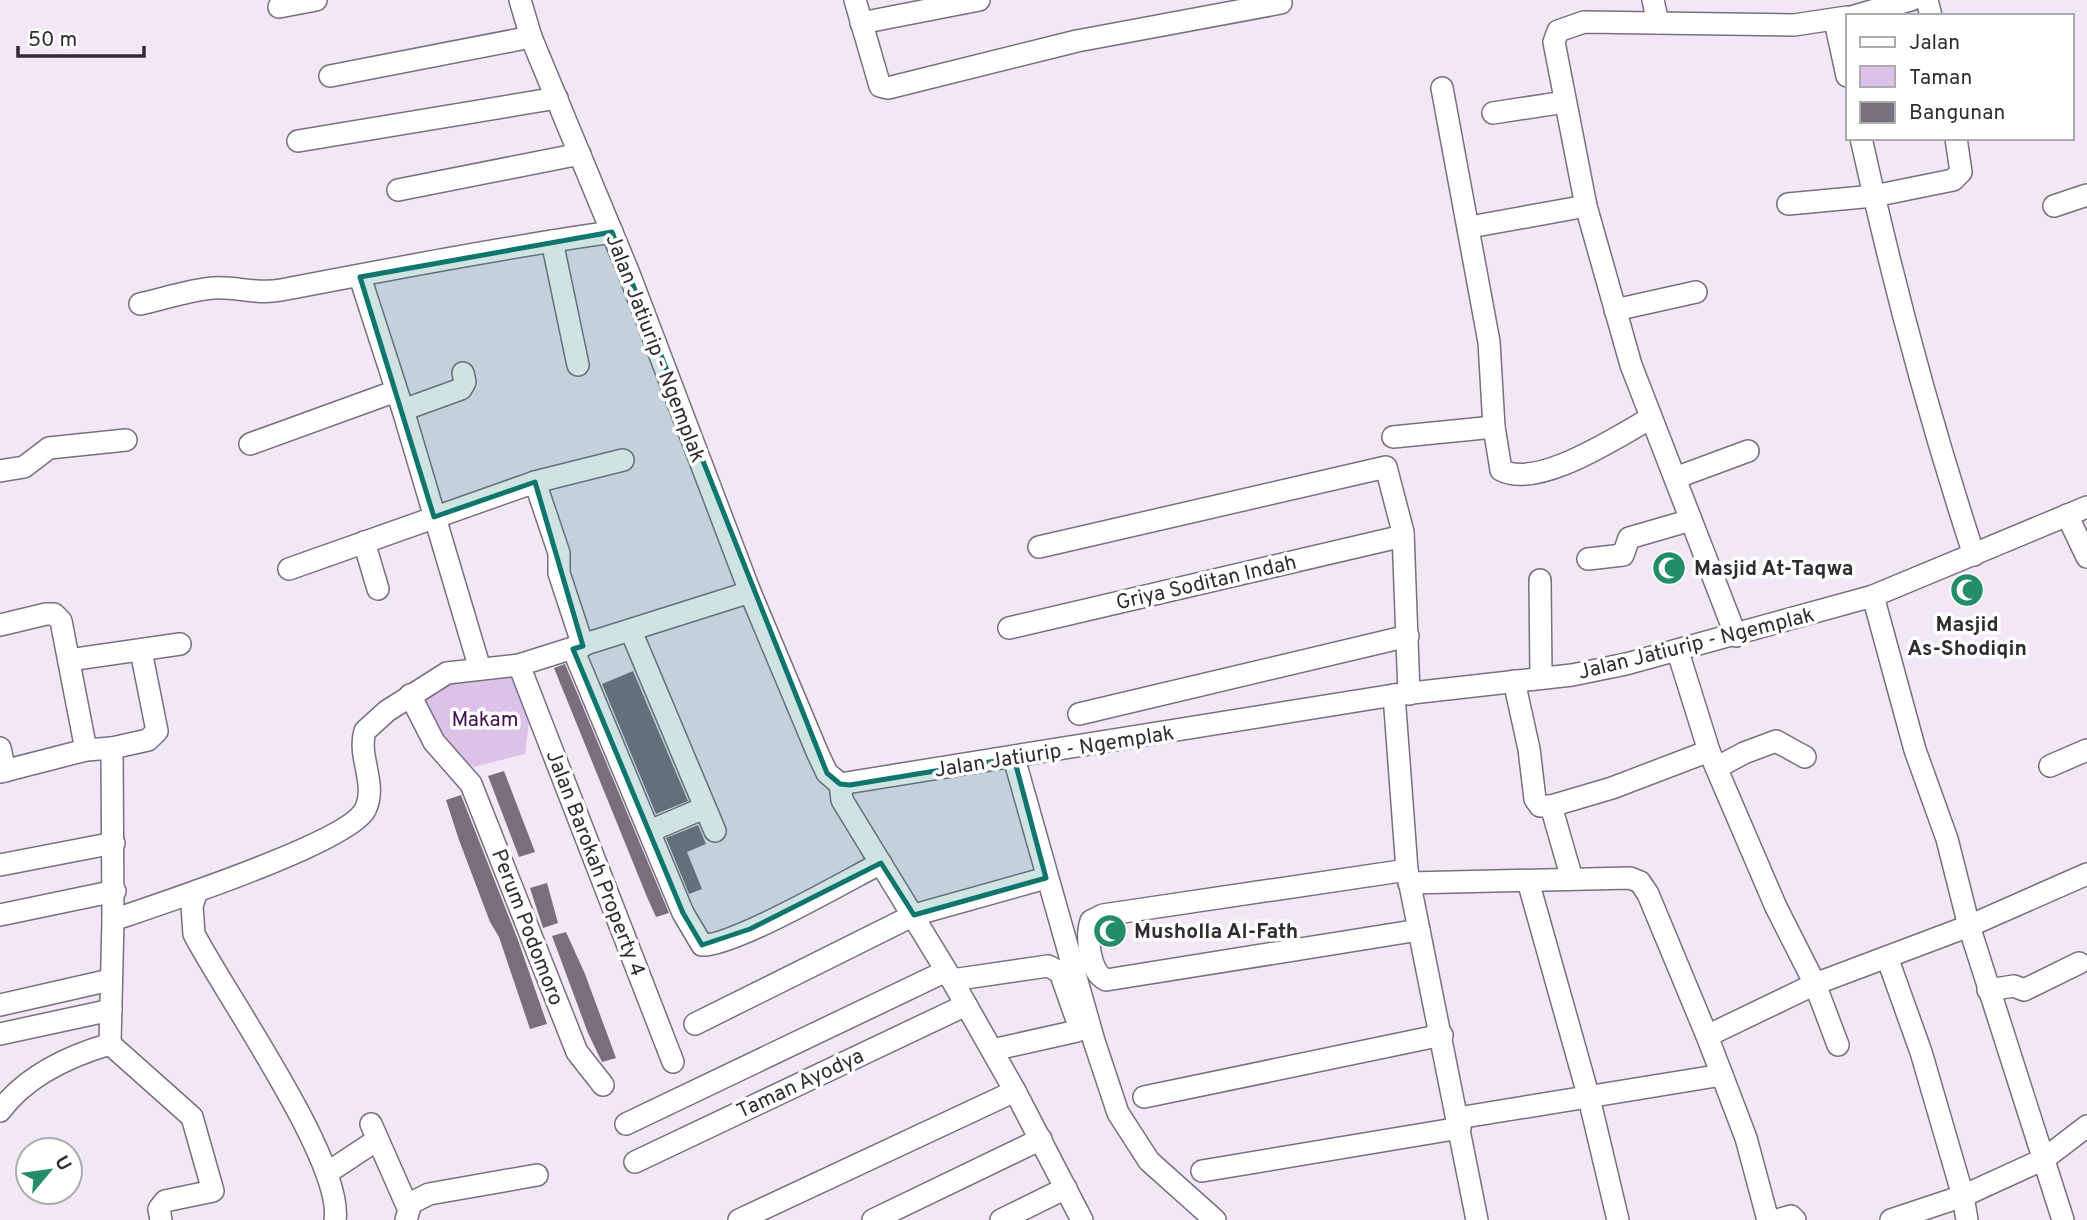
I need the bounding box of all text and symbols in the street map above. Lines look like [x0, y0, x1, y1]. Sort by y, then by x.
scale bar [18, 14, 144, 58]
legend [1846, 14, 2073, 140]
text: 50 m [28, 27, 77, 54]
text: Jalan [1909, 30, 1960, 57]
text: Taman [1909, 65, 1972, 92]
text: Bangunan [1909, 100, 2005, 127]
street label: Jalan Jatiurip - Ngemplak [599, 231, 711, 467]
mosque icon: Masjid At-Taqwa [1650, 549, 1688, 587]
street label: Griya Soditan Indah [1113, 550, 1299, 617]
place label: Masjid At-Taqwa [1694, 556, 1854, 583]
mosque icon: Masjid As-Shodiqin [1948, 571, 1986, 609]
street label: Jalan Jatiurip - Ngemplak [1576, 602, 1817, 687]
place label: Masjid As-Shodiqin [1907, 612, 2027, 663]
park label: Makam [451, 707, 519, 734]
street label: Jalan Jatiurip - Ngemplak [932, 720, 1176, 785]
street label: Jalan Barokah Property 4 [539, 746, 650, 981]
street label: Perum Podomoro [484, 846, 569, 1010]
mosque icon: Musholla Al-Fath [1091, 912, 1129, 950]
place label: Musholla Al-Fath [1134, 919, 1298, 946]
street label: Taman Ayodya [733, 1043, 868, 1126]
north arrow [14, 1136, 84, 1206]
text: U [48, 1152, 76, 1175]

